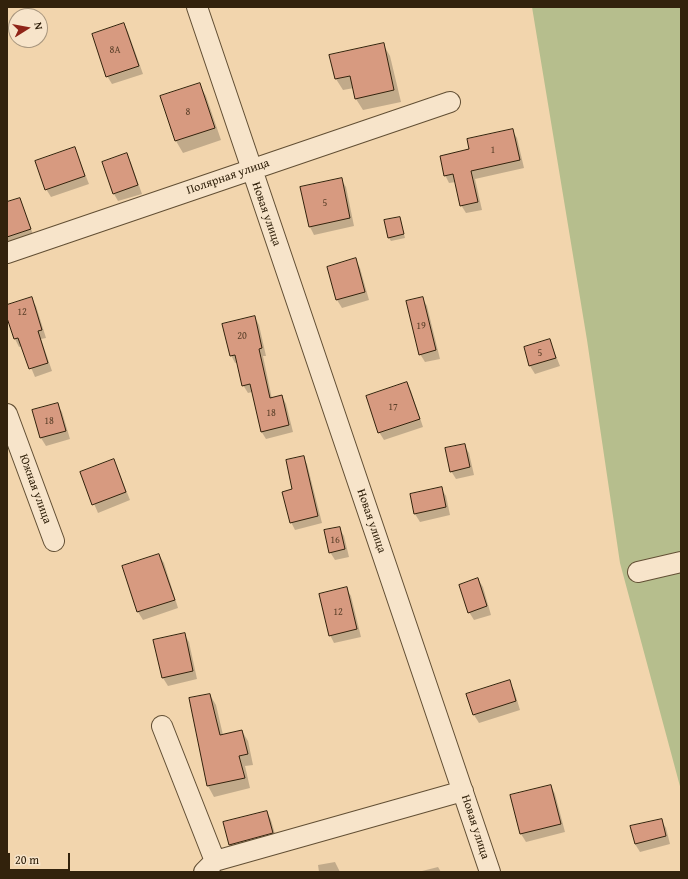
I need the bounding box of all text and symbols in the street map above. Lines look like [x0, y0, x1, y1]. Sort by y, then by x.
north arrow [8, 8, 48, 48]
text: N [30, 21, 47, 31]
house number: 8А [110, 44, 120, 56]
house number: 8 [186, 106, 190, 118]
house number: 1 [491, 144, 495, 156]
street label: Полярная улица [185, 156, 271, 198]
street label: Новая улица [248, 180, 284, 248]
house number: 5 [323, 197, 327, 209]
house number: 12 [17, 306, 27, 318]
house number: 19 [416, 320, 426, 332]
house number: 20 [237, 330, 247, 342]
house number: 5 [538, 347, 542, 359]
house number: 17 [388, 401, 398, 413]
house number: 18 [266, 407, 276, 419]
house number: 18 [44, 415, 54, 427]
street label: Южная улица [16, 452, 54, 526]
street label: Новая улица [353, 487, 389, 555]
house number: 16 [330, 534, 340, 546]
house number: 12 [333, 606, 343, 618]
street label: Новая улица [458, 793, 492, 861]
scale bar [10, 845, 72, 871]
text: 20 m [15, 851, 39, 868]

